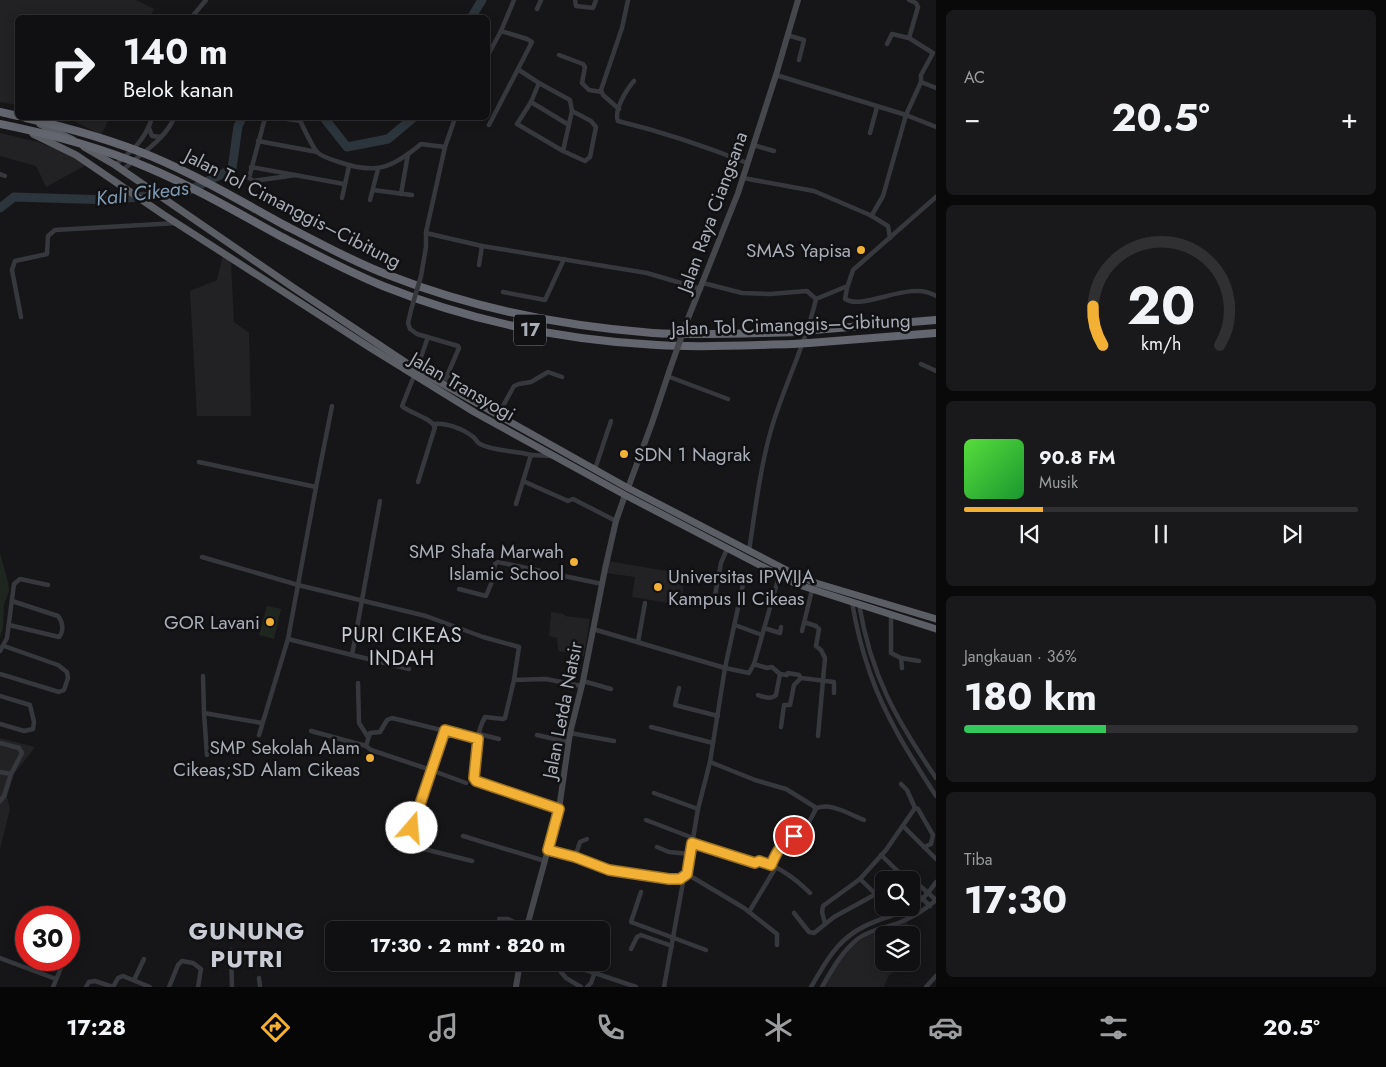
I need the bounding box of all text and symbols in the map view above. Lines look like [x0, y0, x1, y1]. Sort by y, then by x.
text: 140 m [123, 27, 228, 77]
icon: right [40, 35, 105, 100]
text: AC [964, 66, 985, 89]
text: Belok kanan [123, 73, 234, 105]
text: 20.5° [1112, 90, 1210, 145]
text: − [964, 98, 981, 139]
text: + [1341, 98, 1358, 139]
street label: Jalan Raya Ciangsana [670, 128, 754, 299]
street label: Jalan Tol Cimanggis–Cibitung [177, 141, 406, 275]
water label: Kali Cikeas [94, 173, 190, 214]
place label: SMAS Yapisa [746, 237, 851, 264]
marker: SMAS Yapisa [855, 244, 867, 256]
text: 20 [1127, 268, 1195, 344]
street label: Jalan Tol Cimanggis–Cibitung [668, 307, 911, 342]
road number: 17 [514, 314, 546, 346]
text: km/h [1141, 331, 1181, 357]
street label: Jalan Transyogi [402, 344, 520, 428]
place label: SDN 1 Nagrak [634, 441, 751, 468]
text: 90.8 FM [1039, 444, 1115, 471]
marker: SDN 1 Nagrak [618, 448, 630, 460]
text: Musik [1039, 471, 1078, 494]
icon: previous [1016, 520, 1044, 548]
icon: pause [1147, 520, 1175, 548]
icon: next [1278, 520, 1306, 548]
place label: SMP Shafa Marwah Islamic School [409, 538, 564, 587]
marker: SMP Shafa Marwah Islamic School [568, 556, 580, 568]
place label: Universitas IPWIJA Kampus II Cikeas [668, 563, 815, 612]
marker: Universitas IPWIJA Kampus II Cikeas [652, 581, 664, 593]
place label: GOR Lavani [164, 609, 260, 636]
marker: GOR Lavani [264, 616, 276, 628]
district label: PURI CIKEAS INDAH [341, 621, 463, 673]
street label: Jalan Letda Natsir [535, 639, 589, 784]
text: Jangkauan · 36% [964, 645, 1077, 668]
text: 180 km [964, 669, 1097, 724]
place label: SMP Sekolah Alam Cikeas;SD Alam Cikeas [173, 734, 360, 783]
marker: SMP Sekolah Alam Cikeas;SD Alam Cikeas [364, 752, 376, 764]
position arrow [385, 801, 437, 853]
pin [773, 815, 815, 857]
icon: arrive [780, 822, 808, 850]
text: Tiba [964, 848, 992, 871]
map controls [875, 871, 920, 971]
button: search [875, 871, 920, 916]
text: 17:30 [964, 872, 1067, 927]
speed limit sign: 30 [15, 906, 80, 971]
district label: GUNUNG PUTRI [189, 913, 305, 976]
button: layers [875, 926, 920, 971]
text: 17:30 · 2 mnt · 820 m [370, 932, 565, 959]
icon: directions [258, 1010, 293, 1045]
icon: music [426, 1010, 461, 1045]
icon: phone [593, 1010, 628, 1045]
icon: climate [761, 1010, 796, 1045]
icon: car [928, 1010, 963, 1045]
icon: filters [1096, 1010, 1131, 1045]
text: 17:28 [66, 1011, 126, 1043]
text: 20.5° [1263, 1011, 1320, 1043]

